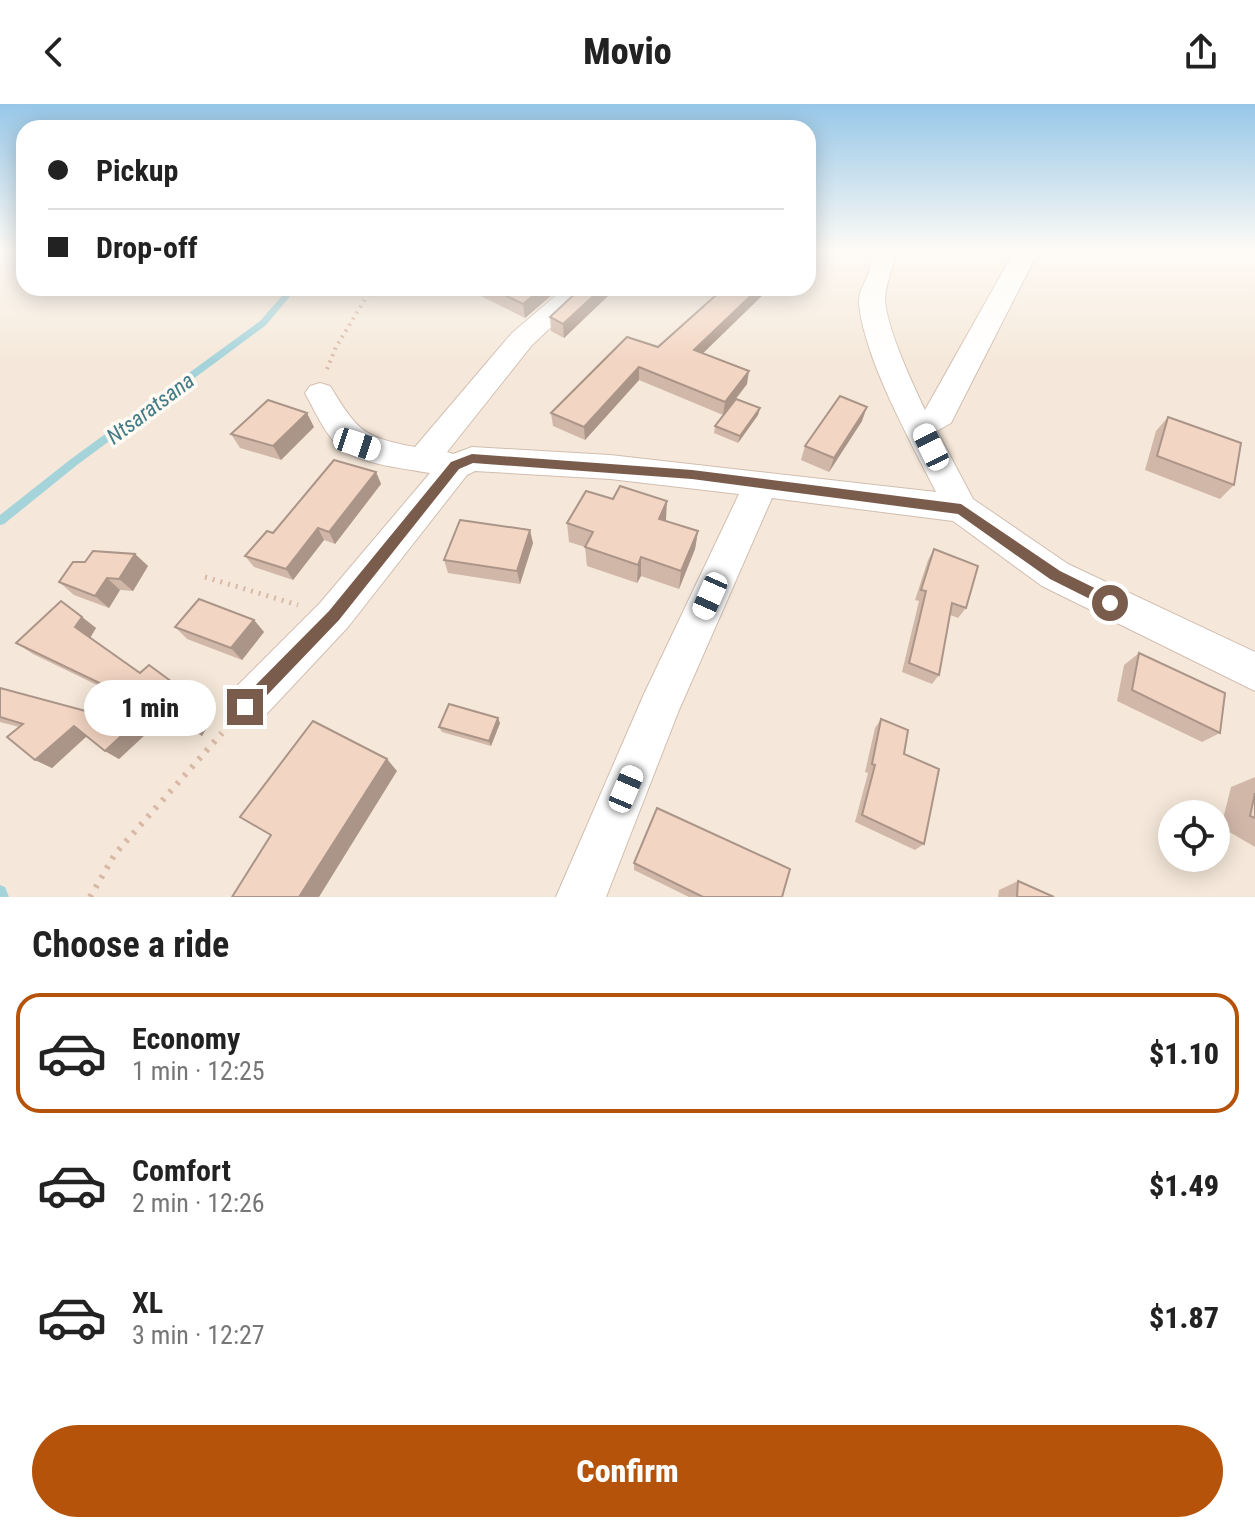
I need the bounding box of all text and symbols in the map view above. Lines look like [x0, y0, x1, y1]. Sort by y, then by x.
icon: back [32, 30, 76, 74]
icon: share [1179, 30, 1223, 74]
text: Movio [583, 31, 672, 73]
text: Pickup [96, 153, 178, 188]
text: Drop-off [96, 230, 198, 265]
water label: Ntsaratsana [102, 368, 199, 449]
car [910, 420, 952, 474]
car [330, 425, 384, 463]
car [689, 569, 731, 623]
route start [1092, 585, 1128, 621]
callout: 1 min [85, 679, 217, 735]
route end [227, 689, 263, 725]
text: 1 min [121, 693, 179, 723]
car [606, 762, 646, 816]
map controls [1158, 800, 1230, 872]
button: locate [1158, 800, 1230, 872]
text: Choose a ride [32, 924, 229, 966]
icon: car [36, 1017, 108, 1089]
text: Economy [132, 1021, 240, 1056]
text: $1.10 [1149, 1036, 1219, 1071]
text: 1 min · 12:25 [132, 1056, 265, 1086]
icon: car [36, 1149, 108, 1221]
text: Comfort [132, 1153, 231, 1188]
text: $1.49 [1149, 1168, 1219, 1203]
text: 2 min · 12:26 [132, 1188, 265, 1218]
icon: car [36, 1281, 108, 1353]
text: XL [132, 1285, 163, 1320]
text: $1.87 [1149, 1300, 1219, 1335]
text: 3 min · 12:27 [132, 1320, 265, 1350]
button: Confirm [32, 1425, 1223, 1517]

